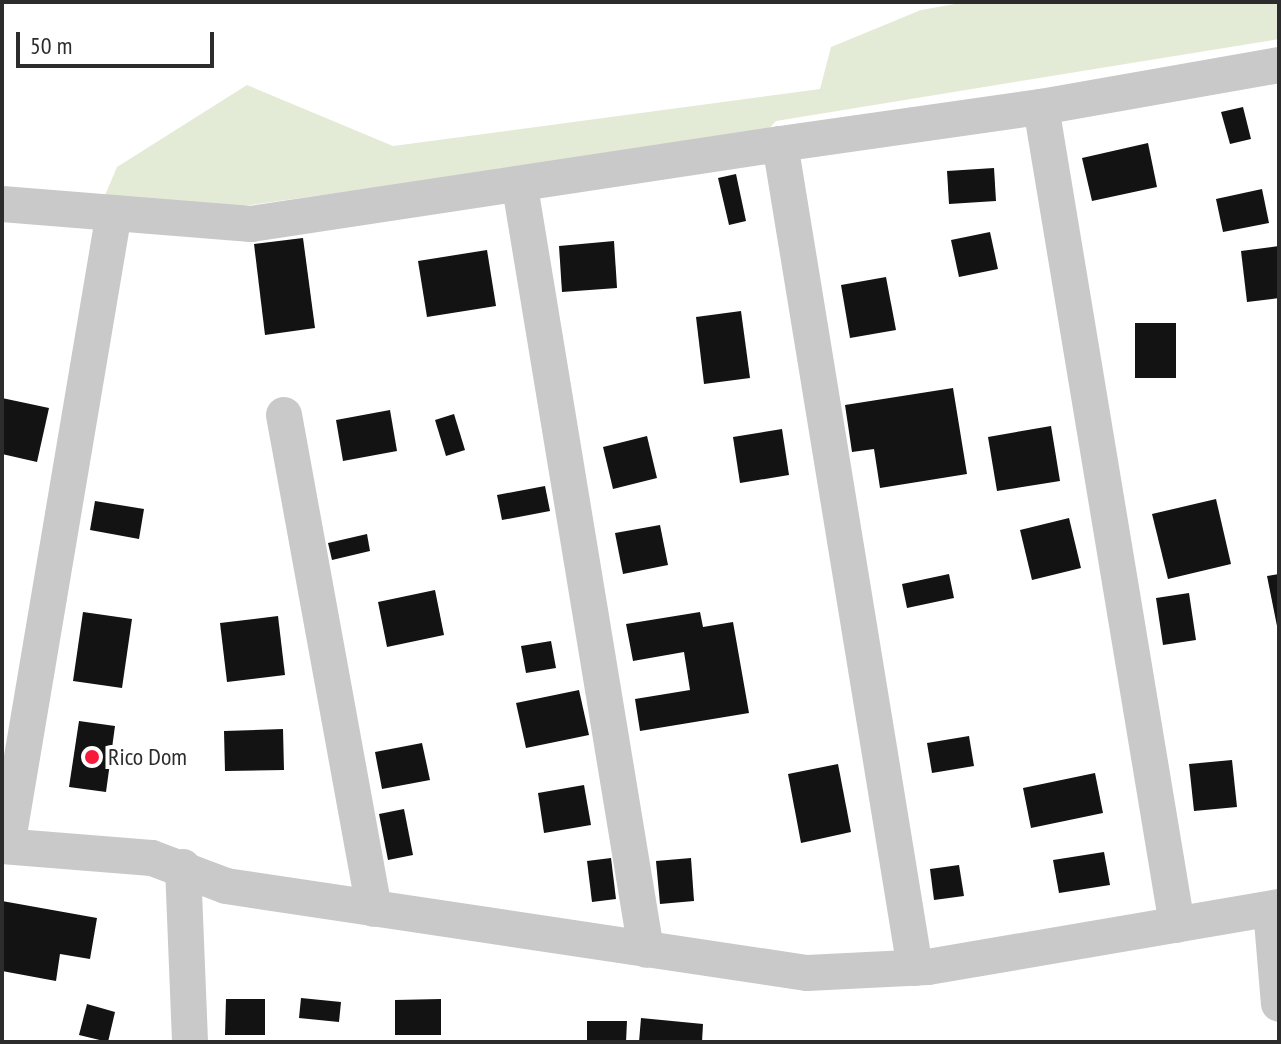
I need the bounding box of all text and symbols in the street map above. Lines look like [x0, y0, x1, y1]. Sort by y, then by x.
scale bar [20, 16, 218, 66]
text: 50 m [30, 30, 72, 61]
place label: Rico Dom [108, 743, 187, 771]
marker: Rico Dom [83, 748, 101, 766]

